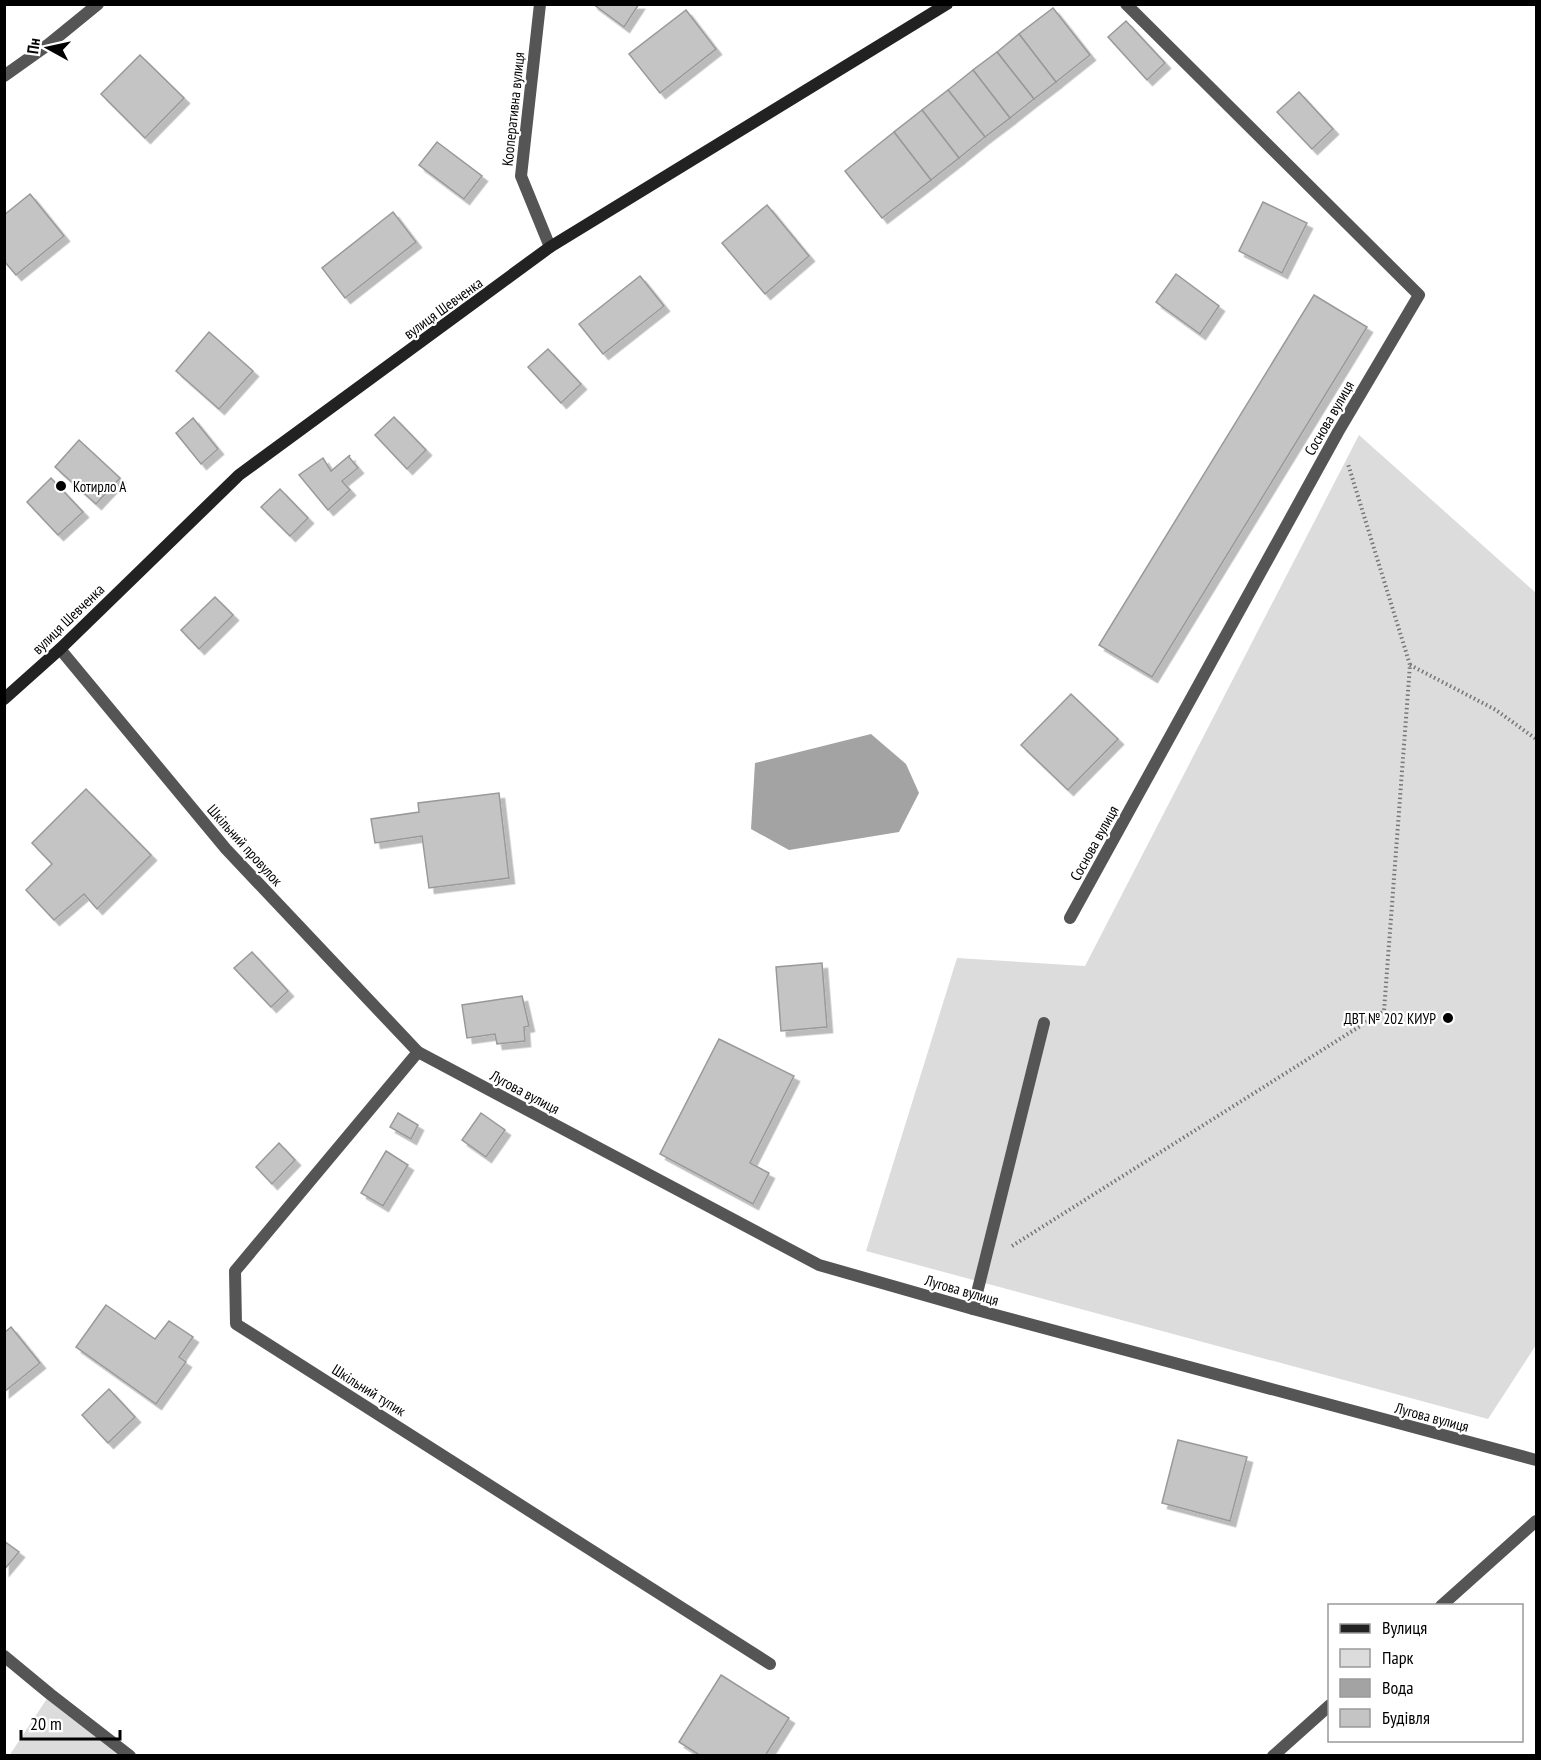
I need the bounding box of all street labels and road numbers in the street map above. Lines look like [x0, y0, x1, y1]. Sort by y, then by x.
street label: Кооперативна вулиця [498, 51, 528, 167]
street label: вулиця Шевченка [400, 273, 486, 343]
street label: Соснова вулиця [1300, 377, 1358, 459]
street label: вулиця Шевченка [28, 580, 108, 658]
street label: Шкільний провулок [203, 800, 287, 890]
street label: Соснова вулиця [1066, 802, 1123, 884]
street label: Лугова вулиця [486, 1065, 563, 1118]
street label: Лугова вулиця [922, 1270, 1001, 1310]
street label: Шкільний тупик [329, 1360, 410, 1420]
street label: Лугова вулиця [1392, 1398, 1471, 1436]

